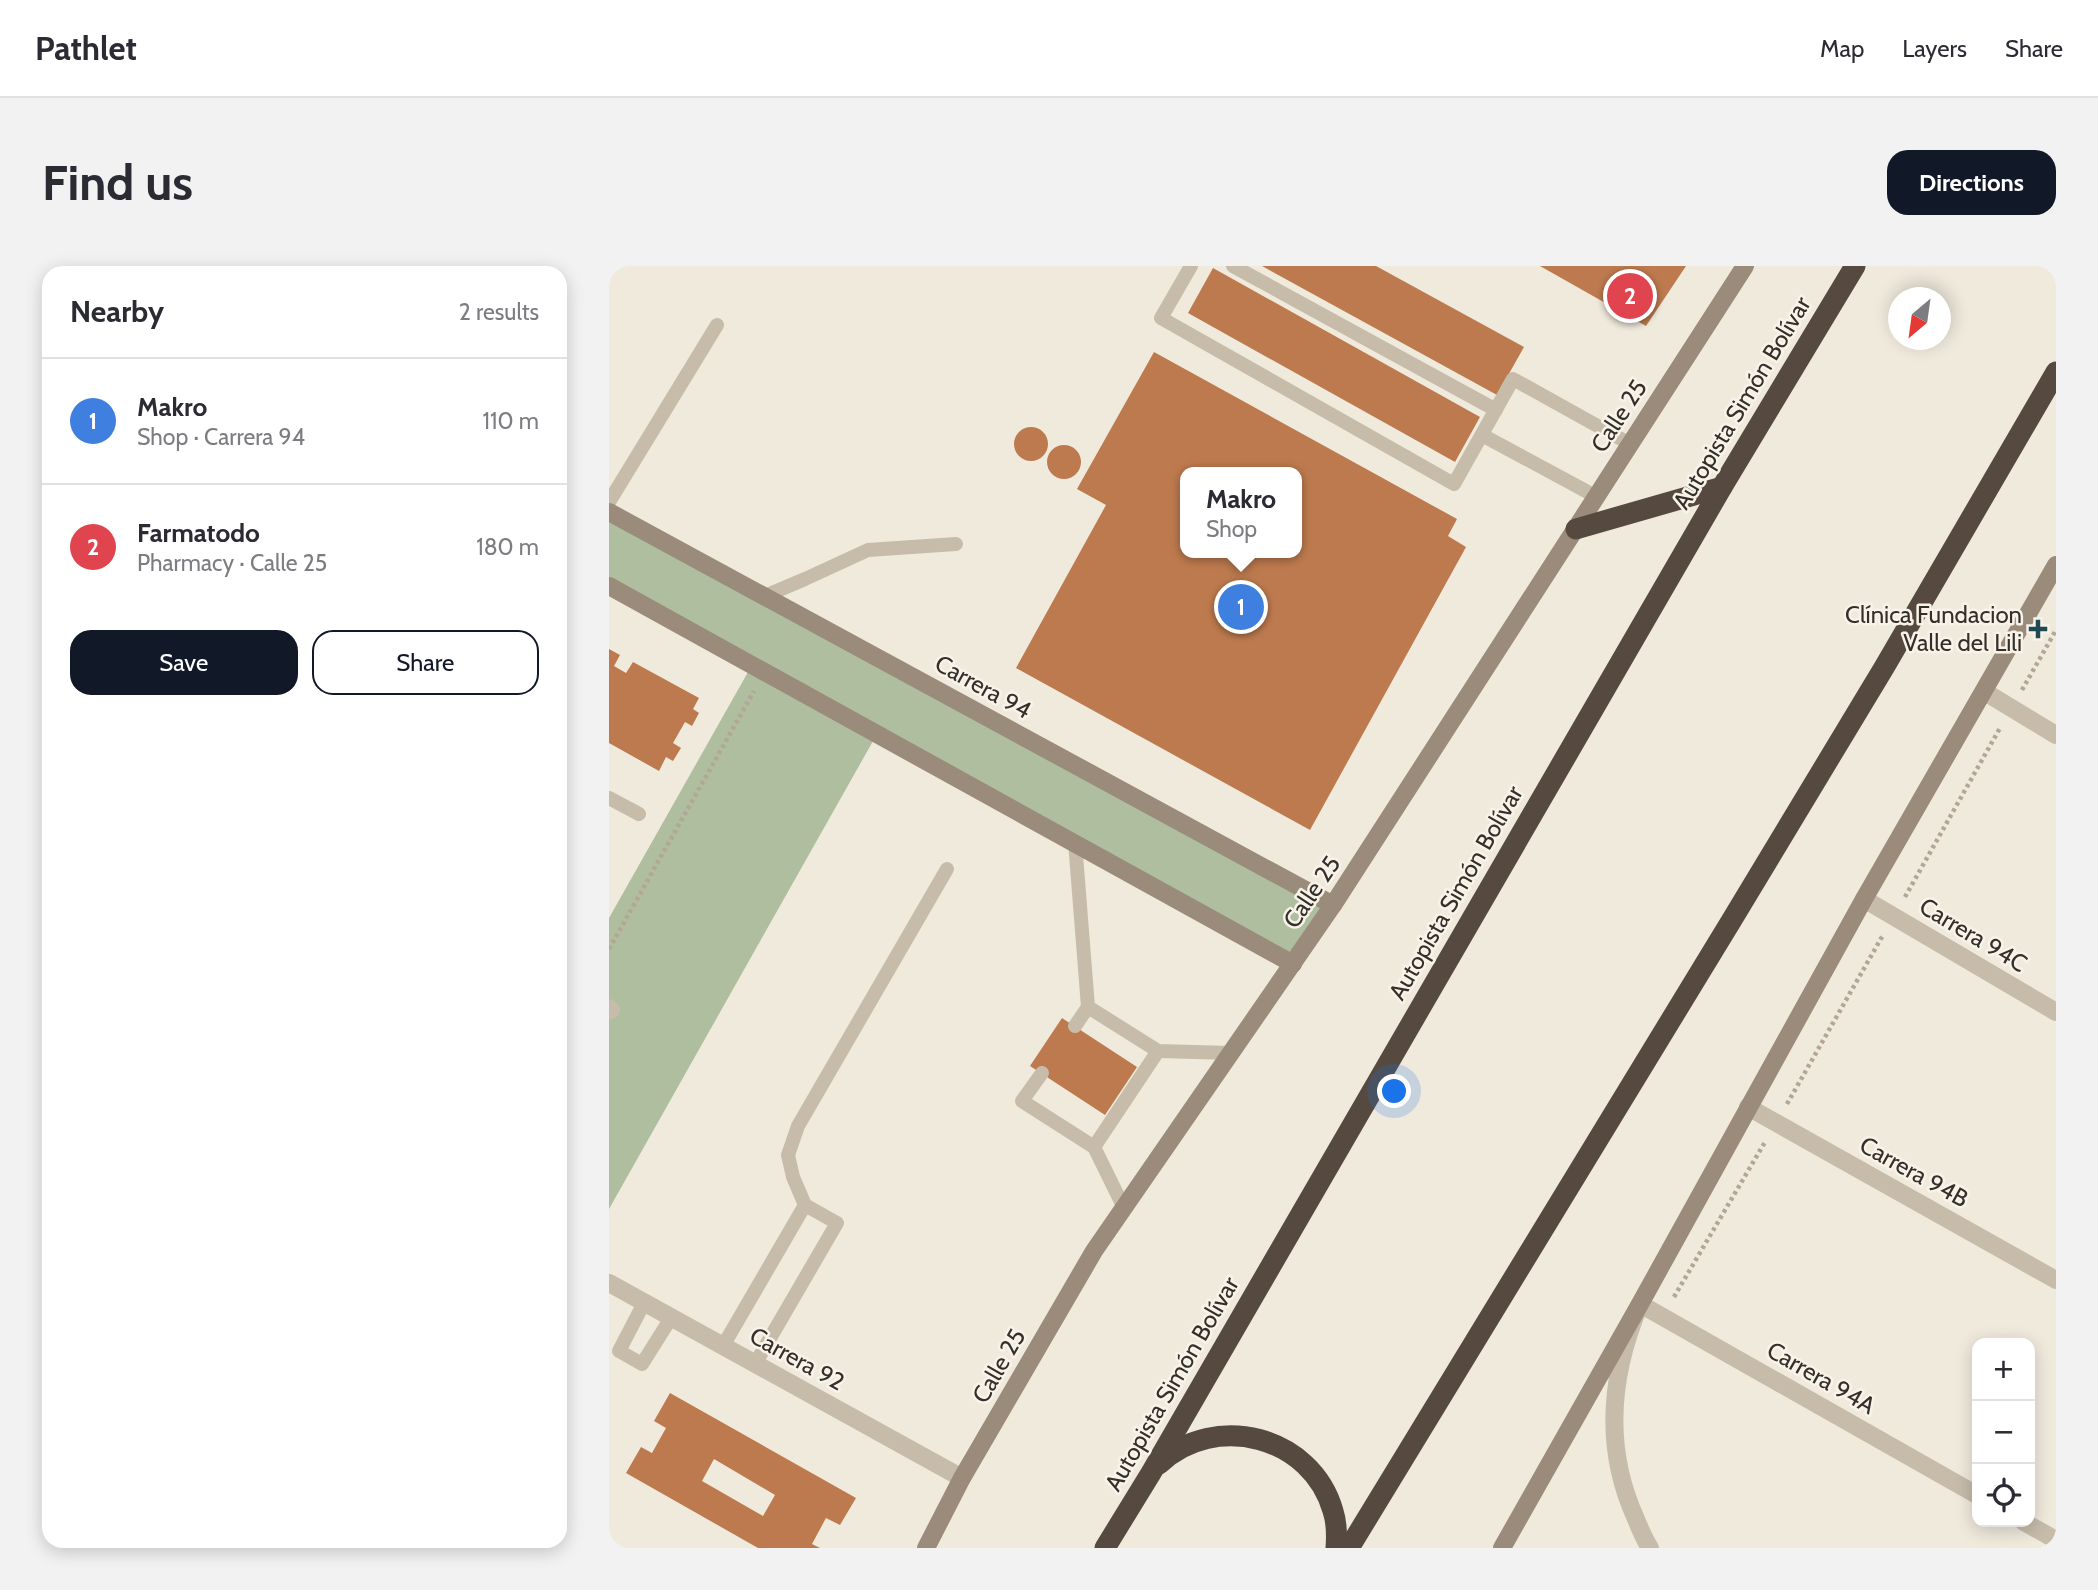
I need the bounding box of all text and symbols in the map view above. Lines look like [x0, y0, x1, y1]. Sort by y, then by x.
text: Pathlet [35, 28, 137, 68]
text: Map [1820, 34, 1864, 63]
text: Layers [1902, 34, 1967, 63]
text: Share [2005, 34, 2063, 63]
button: Directions [1887, 150, 2056, 215]
text: Find us [42, 153, 193, 212]
pin: 2 [1607, 270, 1653, 322]
north arrow [1888, 287, 1951, 350]
street label: Autopista Simón Bolívar [1667, 291, 1817, 514]
text: Nearby [70, 293, 164, 330]
text: 2 results [459, 298, 539, 326]
street label: Calle 25 [1584, 374, 1653, 457]
text: Makro [137, 391, 207, 423]
text: 1 [89, 407, 97, 435]
text: 110 m [483, 407, 539, 435]
text: Shop · Carrera 94 [137, 423, 305, 451]
popup [1180, 467, 1302, 558]
text: Makro [1206, 483, 1276, 515]
text: Shop [1206, 515, 1257, 543]
text: Farmatodo [137, 517, 260, 549]
text: 2 [87, 533, 99, 561]
text: 180 m [476, 533, 539, 561]
text: Pharmacy · Calle 25 [137, 549, 327, 577]
pin: 1 [1218, 581, 1264, 633]
place label: Clínica Fundacion Valle del Lili [1845, 600, 2022, 657]
marker: Clínica Fundacion Valle del Lili [2028, 619, 2048, 639]
button: Save [70, 630, 298, 695]
button: Share [312, 630, 539, 695]
street label: Carrera 94 [930, 648, 1036, 725]
street label: Autopista Simón Bolívar [1382, 780, 1529, 1005]
street label: Calle 25 [1277, 850, 1346, 933]
street label: Carrera 94C [1914, 891, 2032, 978]
your location [1377, 1074, 1411, 1108]
street label: Carrera 94B [1855, 1130, 1974, 1213]
street label: Autopista Simón Bolívar [1098, 1271, 1245, 1496]
street label: Carrera 92 [745, 1321, 850, 1396]
street label: Calle 25 [966, 1324, 1031, 1408]
street label: Carrera 94A [1762, 1335, 1881, 1420]
map controls [1972, 1338, 2035, 1527]
button: + [1972, 1338, 2035, 1401]
button: − [1972, 1401, 2035, 1464]
button: locate [1972, 1464, 2035, 1527]

